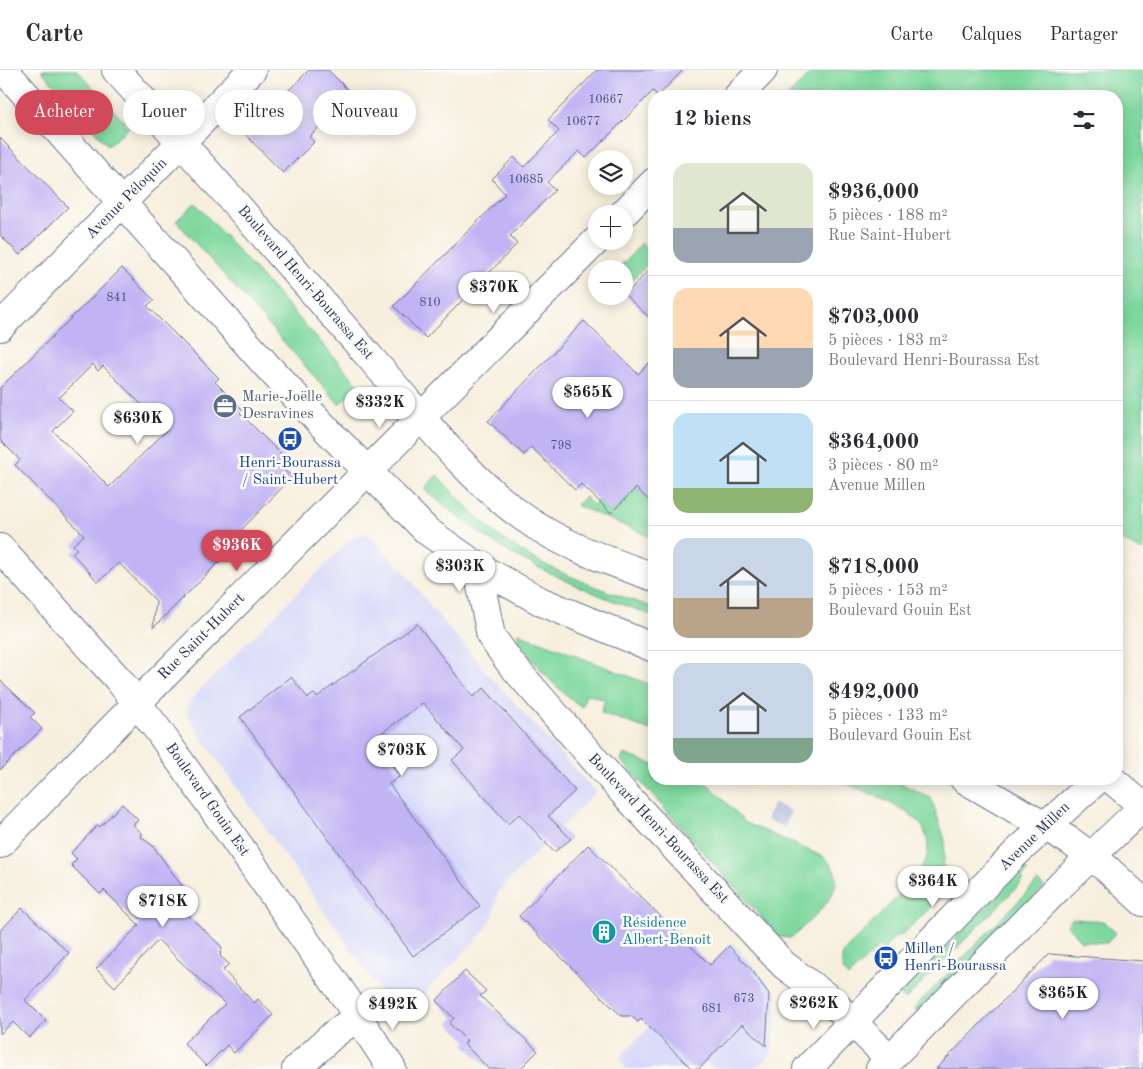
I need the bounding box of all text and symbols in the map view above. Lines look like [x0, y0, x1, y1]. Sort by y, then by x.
text: Carte [25, 23, 84, 47]
text: Carte [890, 26, 933, 44]
text: Calques [961, 26, 1022, 44]
text: Partager [1050, 26, 1118, 44]
chip: Acheter [15, 90, 113, 135]
chip: Louer [123, 90, 205, 135]
chip: Filtres [215, 90, 303, 135]
chip: Nouveau [313, 90, 416, 135]
house number: 10667 [589, 94, 623, 106]
icon: filters [1070, 106, 1098, 134]
text: 12 biens [673, 109, 751, 130]
house number: 10677 [566, 116, 600, 128]
map controls [588, 150, 633, 305]
button: layers [588, 150, 633, 195]
street label: Avenue Péloquin [84, 156, 170, 242]
house number: 10685 [509, 173, 543, 186]
text: $936,000 [828, 182, 919, 203]
icon: home [713, 183, 773, 243]
street label: Boulevard Henri-Bourassa Est [234, 203, 376, 363]
button: + [588, 205, 633, 250]
text: 5 pièces · 188 m² [828, 208, 948, 224]
text: Rue Saint-Hubert [828, 228, 951, 244]
button: − [588, 260, 633, 305]
pin: $370K [459, 272, 529, 314]
text: $370K [469, 280, 519, 296]
house number: 841 [107, 292, 127, 304]
house number: 810 [420, 297, 440, 309]
text: $703,000 [828, 307, 919, 328]
icon: home [713, 308, 773, 368]
text: 5 pièces · 183 m² [828, 333, 948, 349]
text: Boulevard Henri-Bourassa Est [828, 353, 1040, 369]
pin: $565K [553, 376, 623, 419]
text: $565K [563, 385, 613, 401]
pin: $332K [345, 386, 415, 429]
place label: Marie-Joëlle Desravines [242, 390, 322, 422]
office icon: Marie-Joëlle Desravines [212, 393, 238, 419]
text: $332K [355, 395, 405, 411]
pin: $630K [103, 402, 173, 445]
text: $630K [113, 411, 163, 427]
bus stop icon: Henri-Bourassa / Saint-Hubert [277, 426, 303, 452]
text: $364,000 [828, 432, 919, 453]
icon: home [713, 433, 773, 493]
house number: 798 [551, 440, 571, 452]
place label: Henri-Bourassa / Saint-Hubert [239, 456, 342, 488]
text: 3 pièces · 80 m² [828, 458, 938, 474]
text: Avenue Millen [828, 478, 926, 494]
pin: $936K [202, 530, 272, 572]
text: $936K [212, 538, 262, 554]
pin: $303K [425, 550, 495, 593]
text: $718,000 [828, 557, 919, 578]
icon: home [713, 558, 773, 618]
text: $303K [435, 559, 485, 575]
text: 5 pièces · 153 m² [828, 583, 948, 599]
street label: Rue Saint-Hubert [156, 591, 248, 683]
text: Boulevard Gouin Est [828, 603, 972, 619]
text: $492,000 [828, 682, 919, 703]
icon: home [713, 683, 773, 743]
text: 5 pièces · 133 m² [828, 708, 948, 724]
text: Boulevard Gouin Est [828, 728, 972, 744]
pin: $703K [367, 734, 437, 777]
street label: Boulevard Gouin Est [162, 741, 252, 859]
text: $703K [377, 743, 427, 759]
street label: Boulevard Henri-Bourassa Est [585, 751, 731, 907]
street label: Avenue Millen [997, 800, 1073, 874]
pin: $364K [898, 866, 968, 908]
text: $364K [908, 874, 958, 890]
pin: $718K [128, 886, 198, 928]
text: $718K [138, 894, 188, 910]
place label: Résidence Albert-Benoît [622, 916, 711, 948]
building icon: Résidence Albert-Benoît [591, 919, 617, 945]
place label: Millen / Henri-Bourassa [904, 942, 1007, 974]
bus stop icon: Millen / Henri-Bourassa [873, 945, 899, 971]
pin: $365K [1028, 978, 1098, 1020]
text: $365K [1038, 986, 1088, 1002]
pin: $492K [358, 988, 428, 1031]
pin: $262K [779, 988, 849, 1030]
house number: 673 [734, 993, 754, 1005]
text: $262K [789, 996, 839, 1012]
text: $492K [368, 997, 418, 1013]
house number: 681 [702, 1003, 722, 1015]

